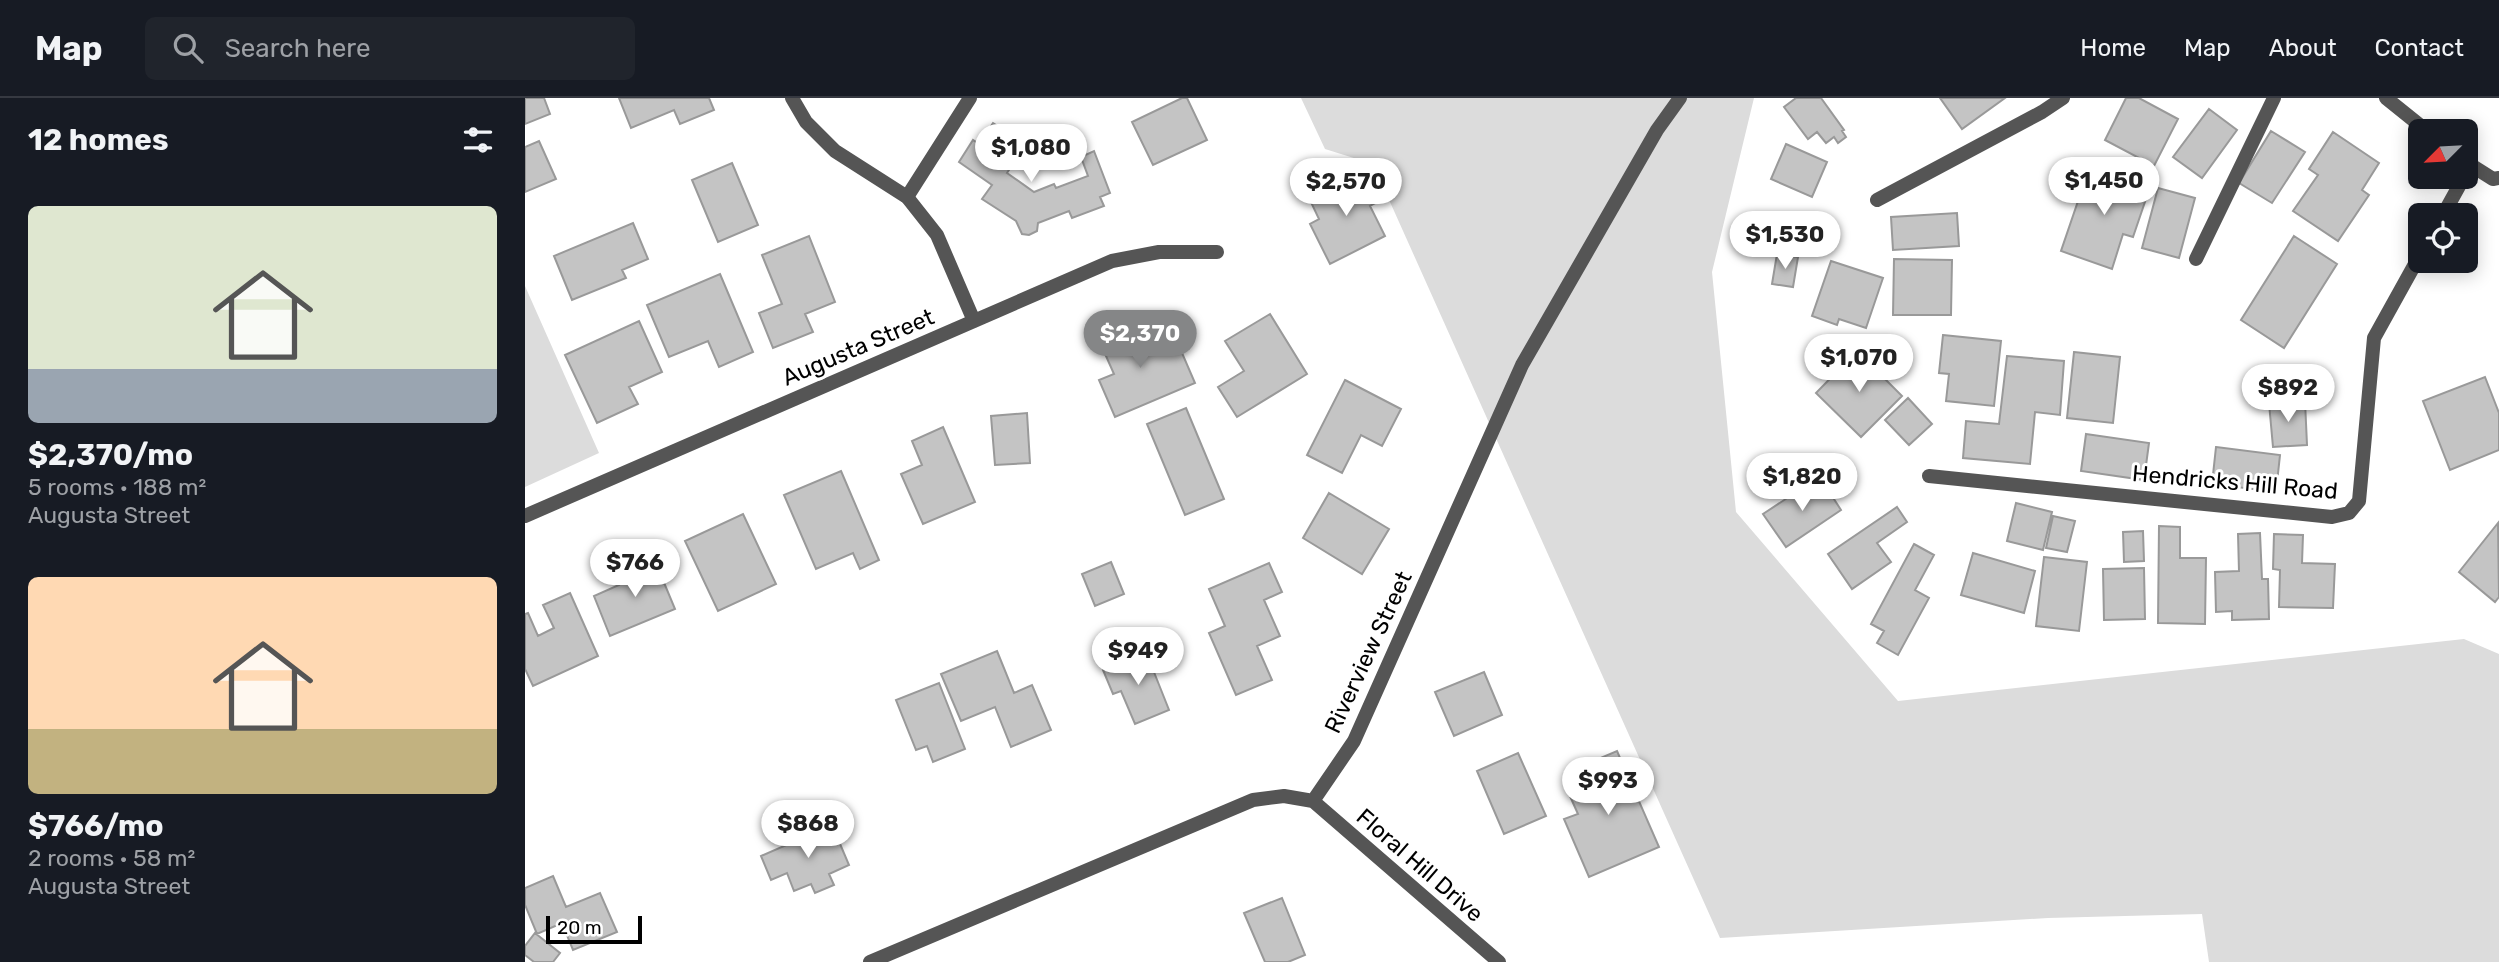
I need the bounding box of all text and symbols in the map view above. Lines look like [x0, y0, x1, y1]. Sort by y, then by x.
search box [145, 17, 635, 80]
text: Map [35, 29, 103, 68]
icon: search [169, 29, 207, 67]
text: Search here [225, 33, 370, 64]
text: Home [2080, 34, 2146, 62]
text: Map [2184, 34, 2231, 62]
text: About [2269, 34, 2337, 62]
text: Contact [2375, 34, 2464, 62]
north arrow [2408, 119, 2478, 189]
map controls [2408, 119, 2478, 273]
icon: filters [459, 121, 497, 159]
text: 12 homes [28, 122, 169, 158]
pin: $1,080 [974, 125, 1088, 184]
text: $1,080 [991, 133, 1071, 161]
pin: $2,570 [1289, 158, 1403, 218]
pin: $1,450 [2047, 158, 2161, 217]
text: $1,450 [2064, 166, 2144, 194]
text: $2,570 [1306, 167, 1386, 195]
button: locate [2408, 203, 2478, 273]
pin: $1,530 [1728, 212, 1842, 271]
text: $1,530 [1746, 220, 1824, 248]
icon: home [200, 252, 326, 378]
street label: Augusta Street [778, 302, 938, 392]
pin: $2,370 [1083, 310, 1197, 370]
text: $2,370 [1100, 319, 1180, 347]
pin: $1,070 [1802, 334, 1916, 394]
text: $1,070 [1820, 343, 1898, 371]
pin: $892 [2247, 364, 2329, 424]
text: $892 [2258, 373, 2318, 401]
text: $2,370/mo [28, 437, 193, 473]
pin: $1,820 [1745, 454, 1859, 513]
street label: Hendricks Hill Road [2131, 459, 2339, 505]
text: $1,820 [1762, 462, 1842, 490]
text: 5 rooms · 188 m² [28, 473, 206, 501]
text: Augusta Street [28, 501, 190, 529]
pin: $766 [594, 540, 676, 599]
text: $766 [606, 548, 664, 576]
street label: Riverview Street [1318, 567, 1418, 737]
icon: home [200, 623, 326, 749]
pin: $949 [1097, 628, 1179, 687]
text: $949 [1108, 636, 1168, 664]
pin: $993 [1567, 758, 1649, 817]
text: $993 [1578, 766, 1638, 794]
pin: $868 [767, 800, 849, 860]
street label: Floral Hill Drive [1351, 802, 1489, 928]
text: $766/mo [28, 808, 164, 844]
text: $868 [777, 809, 839, 837]
text: 2 rooms · 58 m² [28, 844, 195, 872]
text: Augusta Street [28, 872, 190, 900]
scale bar [546, 913, 642, 945]
text: 20 m [557, 916, 602, 939]

